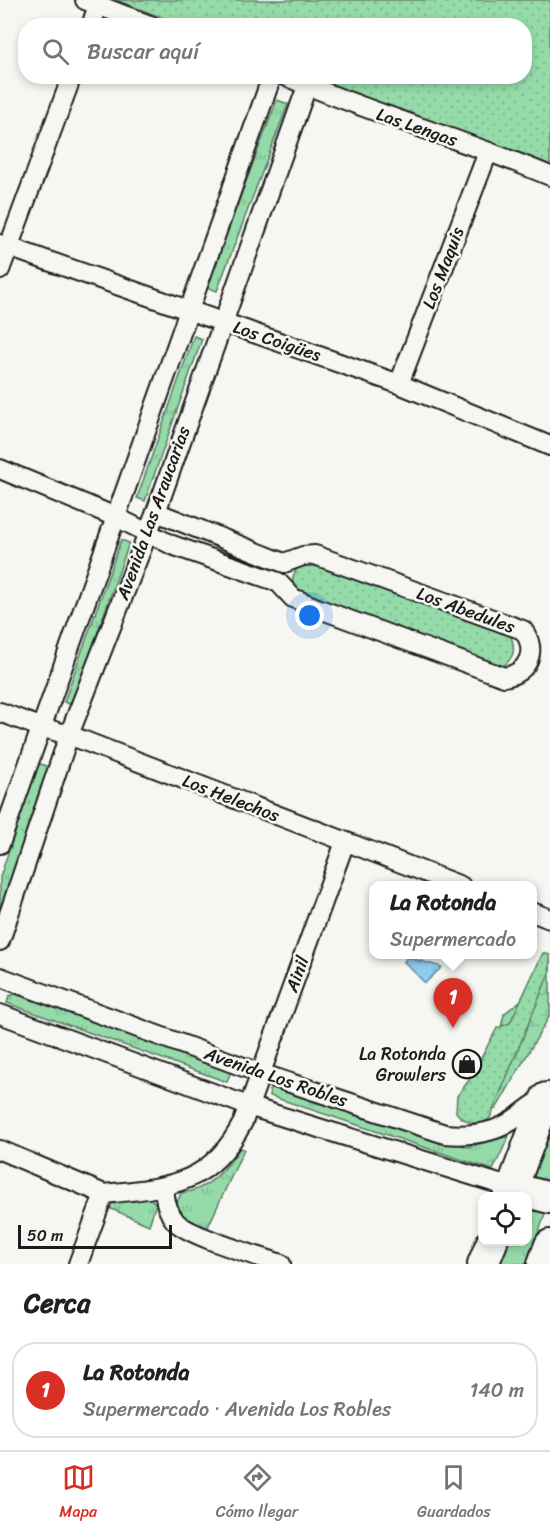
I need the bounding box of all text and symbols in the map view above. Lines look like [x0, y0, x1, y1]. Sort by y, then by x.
search box [18, 18, 532, 84]
text: Buscar aquí [87, 32, 199, 71]
icon: search [39, 35, 72, 68]
street label: Las Lengas [372, 98, 463, 156]
street label: Los Maquis [413, 222, 473, 314]
street label: Los Coigües [229, 311, 326, 371]
street label: Avenida Las Araucarias [106, 421, 200, 605]
street label: Los Abedules [412, 577, 520, 643]
your location [295, 601, 324, 630]
street label: Los Helechos [178, 765, 285, 831]
popup [369, 881, 537, 959]
text: La Rotonda [390, 883, 496, 922]
text: Supermercado [390, 922, 516, 957]
street label: Ainil [275, 951, 319, 998]
pin: 1 [434, 978, 472, 1028]
street label: Avenida Los Robles [199, 1037, 353, 1117]
place label: La Rotonda Growlers [359, 1038, 447, 1091]
shop icon: La Rotonda Growlers [451, 1048, 483, 1080]
map controls [478, 1192, 532, 1246]
button: locate [478, 1192, 532, 1246]
text: 50 m [27, 1221, 63, 1250]
scale bar [18, 1222, 172, 1250]
text: Cerca [24, 1280, 90, 1326]
text: La Rotonda [83, 1353, 189, 1392]
text: 1 [41, 1373, 50, 1408]
text: 140 m [470, 1373, 524, 1408]
text: Supermercado · Avenida Los Robles [83, 1392, 391, 1427]
tab: Mapa [59, 1461, 97, 1526]
tab: Cómo llegar [216, 1461, 298, 1526]
tab: Guardados [417, 1461, 491, 1526]

